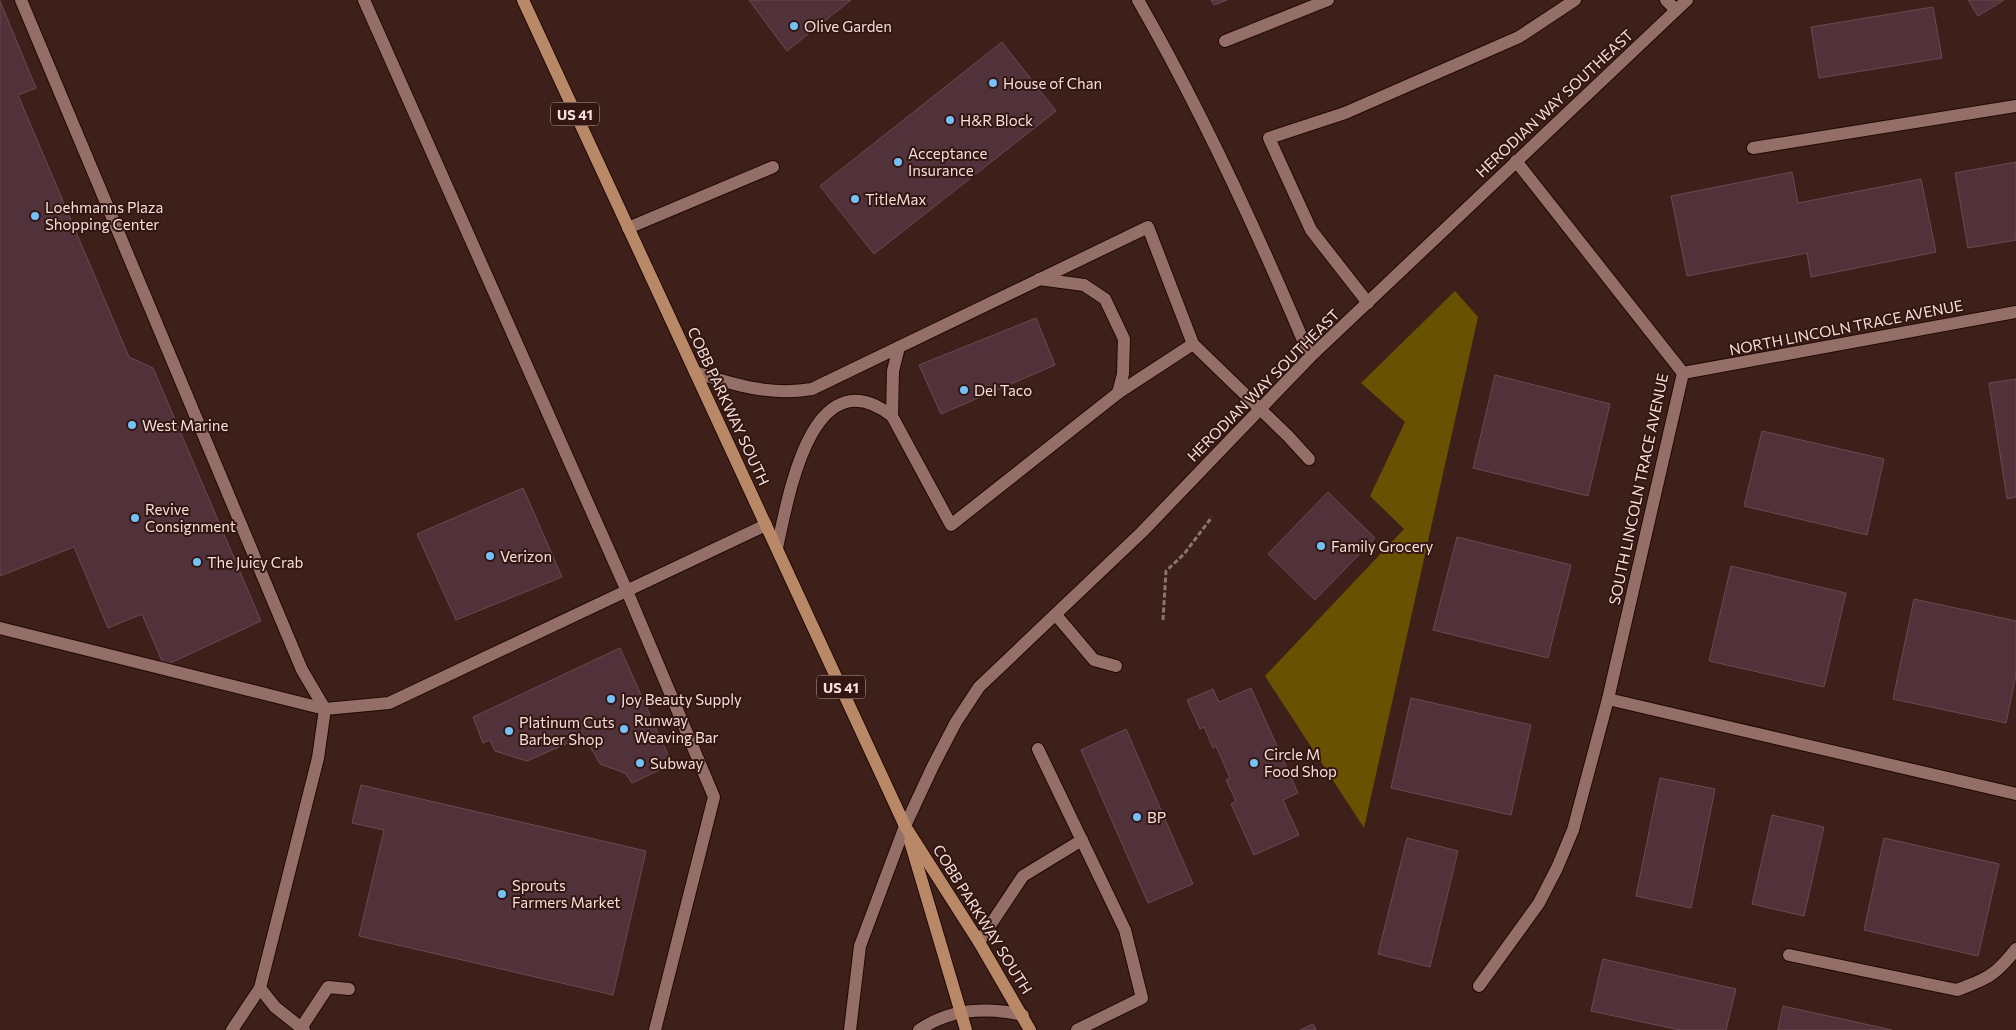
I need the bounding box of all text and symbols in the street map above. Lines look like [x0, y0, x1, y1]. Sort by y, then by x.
place label: Olive Garden [804, 17, 892, 35]
marker: Olive Garden [788, 20, 800, 32]
street label: HERODIAN WAY SOUTHEAST [1472, 25, 1637, 181]
place label: House of Chan [1003, 74, 1102, 92]
marker: House of Chan [987, 77, 999, 89]
road number: US 41 [551, 102, 599, 126]
place label: H&R Block [960, 111, 1033, 129]
marker: H&R Block [944, 114, 956, 126]
place label: Acceptance Insurance [908, 144, 988, 179]
marker: Acceptance Insurance [892, 156, 904, 168]
place label: TitleMax [865, 190, 926, 208]
marker: TitleMax [849, 193, 861, 205]
place label: Loehmanns Plaza Shopping Center [45, 198, 163, 233]
marker: Loehmanns Plaza Shopping Center [29, 210, 41, 222]
street label: NORTH LINCOLN TRACE AVENUE [1728, 295, 1964, 359]
street label: HERODIAN WAY SOUTHEAST [1183, 305, 1343, 465]
street label: COBB PARKWAY SOUTH [684, 324, 774, 488]
street label: SOUTH LINCOLN TRACE AVENUE [1605, 371, 1671, 606]
place label: Del Taco [974, 381, 1032, 399]
marker: Del Taco [958, 384, 970, 396]
place label: West Marine [142, 416, 228, 434]
marker: West Marine [126, 419, 138, 431]
place label: Revive Consignment [145, 500, 236, 535]
marker: Revive Consignment [129, 512, 141, 524]
place label: Family Grocery [1331, 537, 1434, 555]
marker: Family Grocery [1315, 540, 1327, 552]
place label: Verizon [500, 547, 552, 565]
marker: Verizon [484, 550, 496, 562]
place label: The Juicy Crab [207, 553, 304, 571]
marker: The Juicy Crab [191, 556, 203, 568]
road number: US 41 [817, 676, 865, 699]
place label: Joy Beauty Supply [621, 690, 742, 708]
marker: Joy Beauty Supply [605, 693, 617, 705]
place label: Runway Weaving Bar [634, 711, 719, 746]
place label: Platinum Cuts Barber Shop [519, 713, 615, 748]
marker: Runway Weaving Bar [618, 723, 630, 735]
marker: Platinum Cuts Barber Shop [503, 725, 515, 737]
place label: Circle M Food Shop [1264, 745, 1337, 780]
place label: Subway [650, 754, 703, 772]
marker: Subway [634, 757, 646, 769]
marker: Circle M Food Shop [1248, 757, 1260, 769]
place label: BP [1147, 808, 1166, 826]
marker: BP [1131, 811, 1143, 823]
street label: COBB PARKWAY SOUTH [930, 841, 1036, 997]
place label: Sprouts Farmers Market [512, 876, 620, 911]
marker: Sprouts Farmers Market [496, 888, 508, 900]

